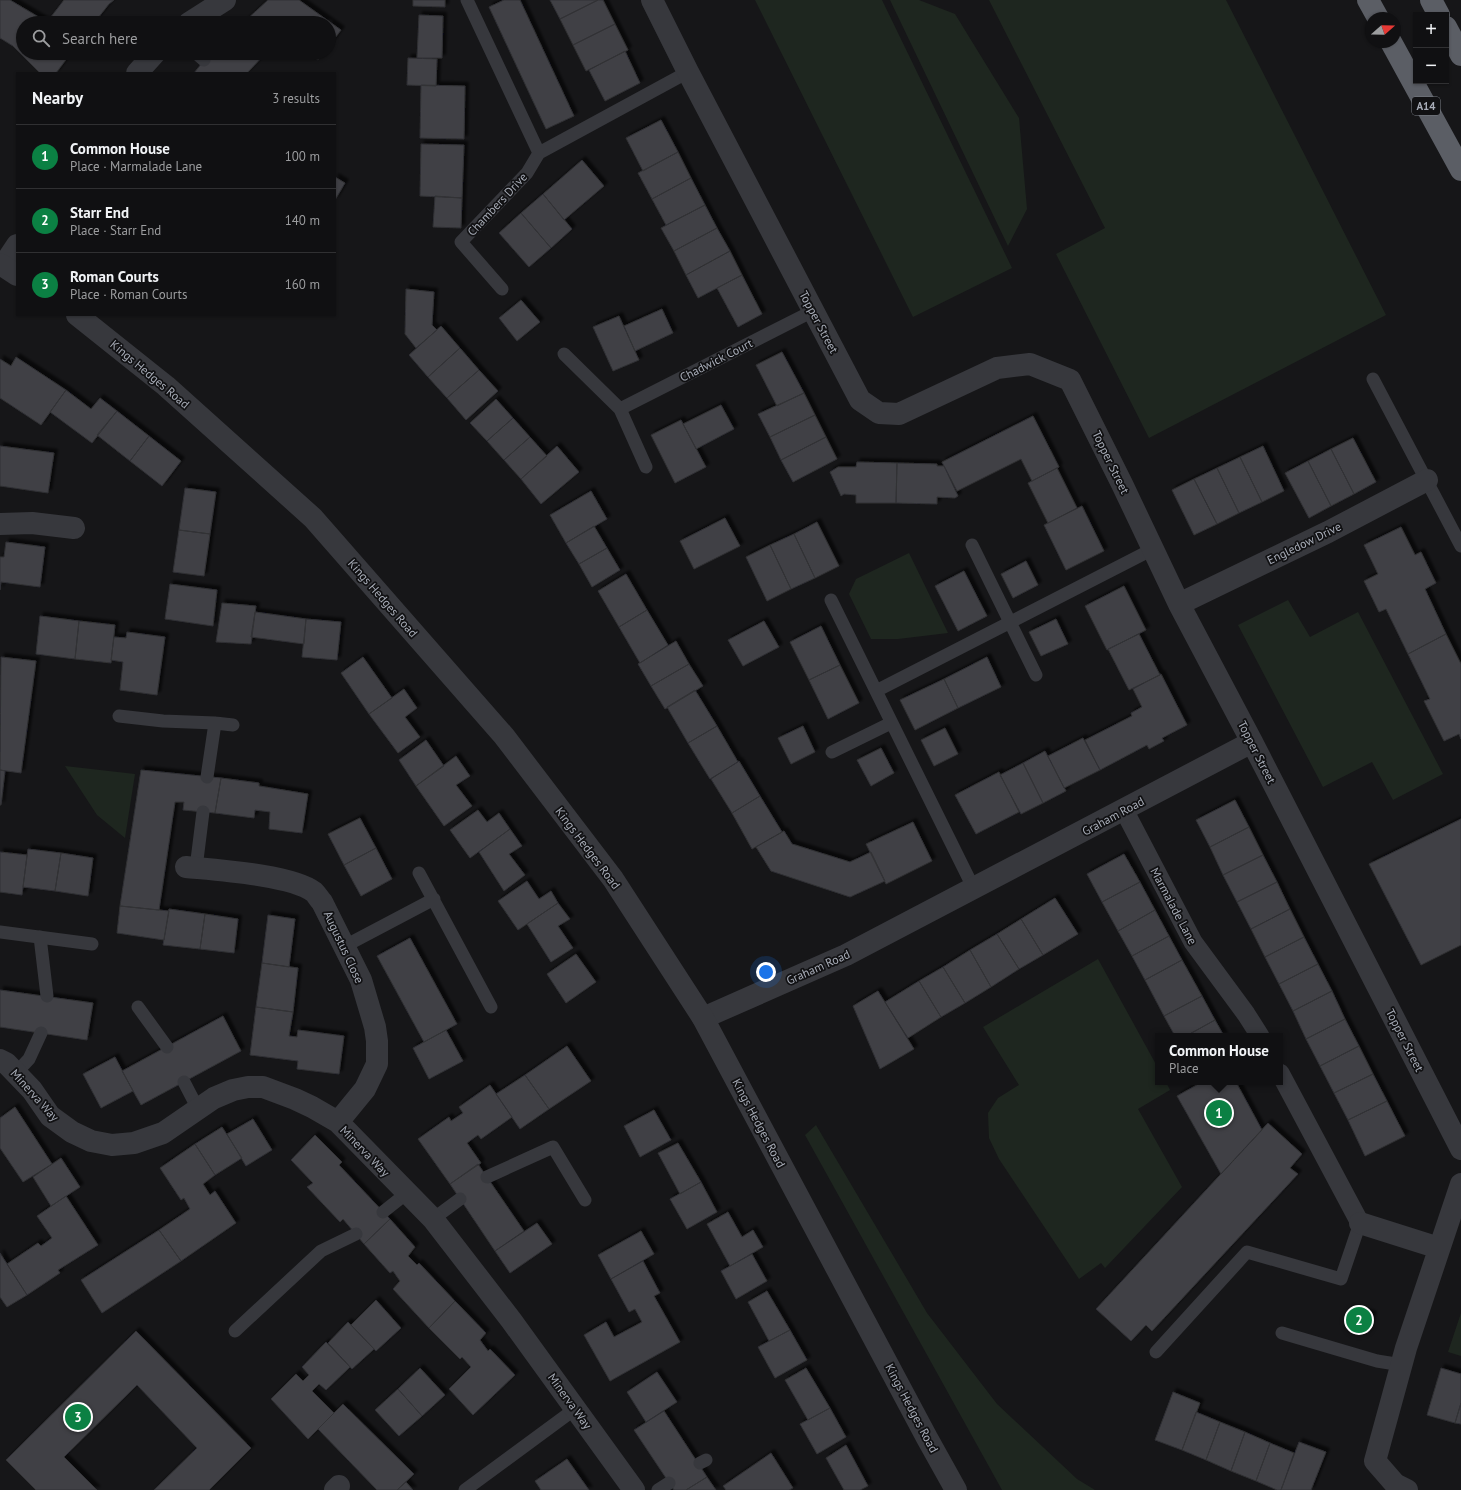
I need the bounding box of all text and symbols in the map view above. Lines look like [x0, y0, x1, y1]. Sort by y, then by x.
north arrow [1365, 12, 1401, 48]
map controls [1413, 12, 1449, 84]
button: + [1413, 12, 1449, 48]
search box [16, 16, 336, 60]
icon: search [30, 27, 52, 49]
text: Search here [62, 29, 138, 48]
button: − [1413, 48, 1449, 84]
text: Nearby [32, 87, 83, 109]
text: 3 results [272, 90, 320, 107]
road number: A14 [1412, 97, 1440, 115]
text: Common House [70, 139, 170, 158]
text: 1 [41, 148, 49, 165]
text: 100 m [285, 148, 320, 165]
text: Place · Marmalade Lane [70, 158, 202, 175]
street label: Chambers Drive [464, 169, 530, 239]
text: Starr End [70, 203, 129, 222]
text: 2 [41, 212, 49, 229]
text: 140 m [285, 212, 320, 229]
text: Place · Starr End [70, 222, 161, 239]
text: Roman Courts [70, 267, 159, 286]
text: 3 [41, 276, 49, 293]
text: 160 m [285, 276, 320, 293]
text: Place · Roman Courts [70, 286, 187, 303]
street label: Topper Street [796, 288, 842, 356]
street label: Chadwick Court [677, 335, 755, 385]
street label: Kings Hedges Road [107, 337, 193, 411]
street label: Topper Street [1089, 428, 1133, 496]
street label: Engledow Drive [1265, 519, 1343, 567]
street label: Kings Hedges Road [345, 556, 421, 640]
street label: Topper Street [1235, 718, 1279, 786]
street label: Graham Road [1079, 793, 1147, 839]
street label: Kings Hedges Road [552, 804, 624, 892]
street label: Marmalade Lane [1147, 865, 1201, 947]
street label: Augustus Close [321, 908, 367, 986]
street label: Graham Road [784, 946, 852, 988]
your location [756, 962, 776, 982]
street label: Topper Street [1383, 1006, 1427, 1074]
popup [1155, 1033, 1283, 1085]
text: Common House [1169, 1041, 1269, 1060]
text: Place [1169, 1060, 1199, 1077]
street label: Minerva Way [8, 1066, 63, 1125]
street label: Kings Hedges Road [729, 1076, 789, 1170]
pin: 1 [1206, 1098, 1232, 1128]
street label: Minerva Way [337, 1122, 393, 1180]
pin: 2 [1346, 1305, 1372, 1335]
street label: Kings Hedges Road [882, 1361, 942, 1455]
street label: Minerva Way [545, 1370, 595, 1432]
pin: 3 [65, 1402, 91, 1432]

